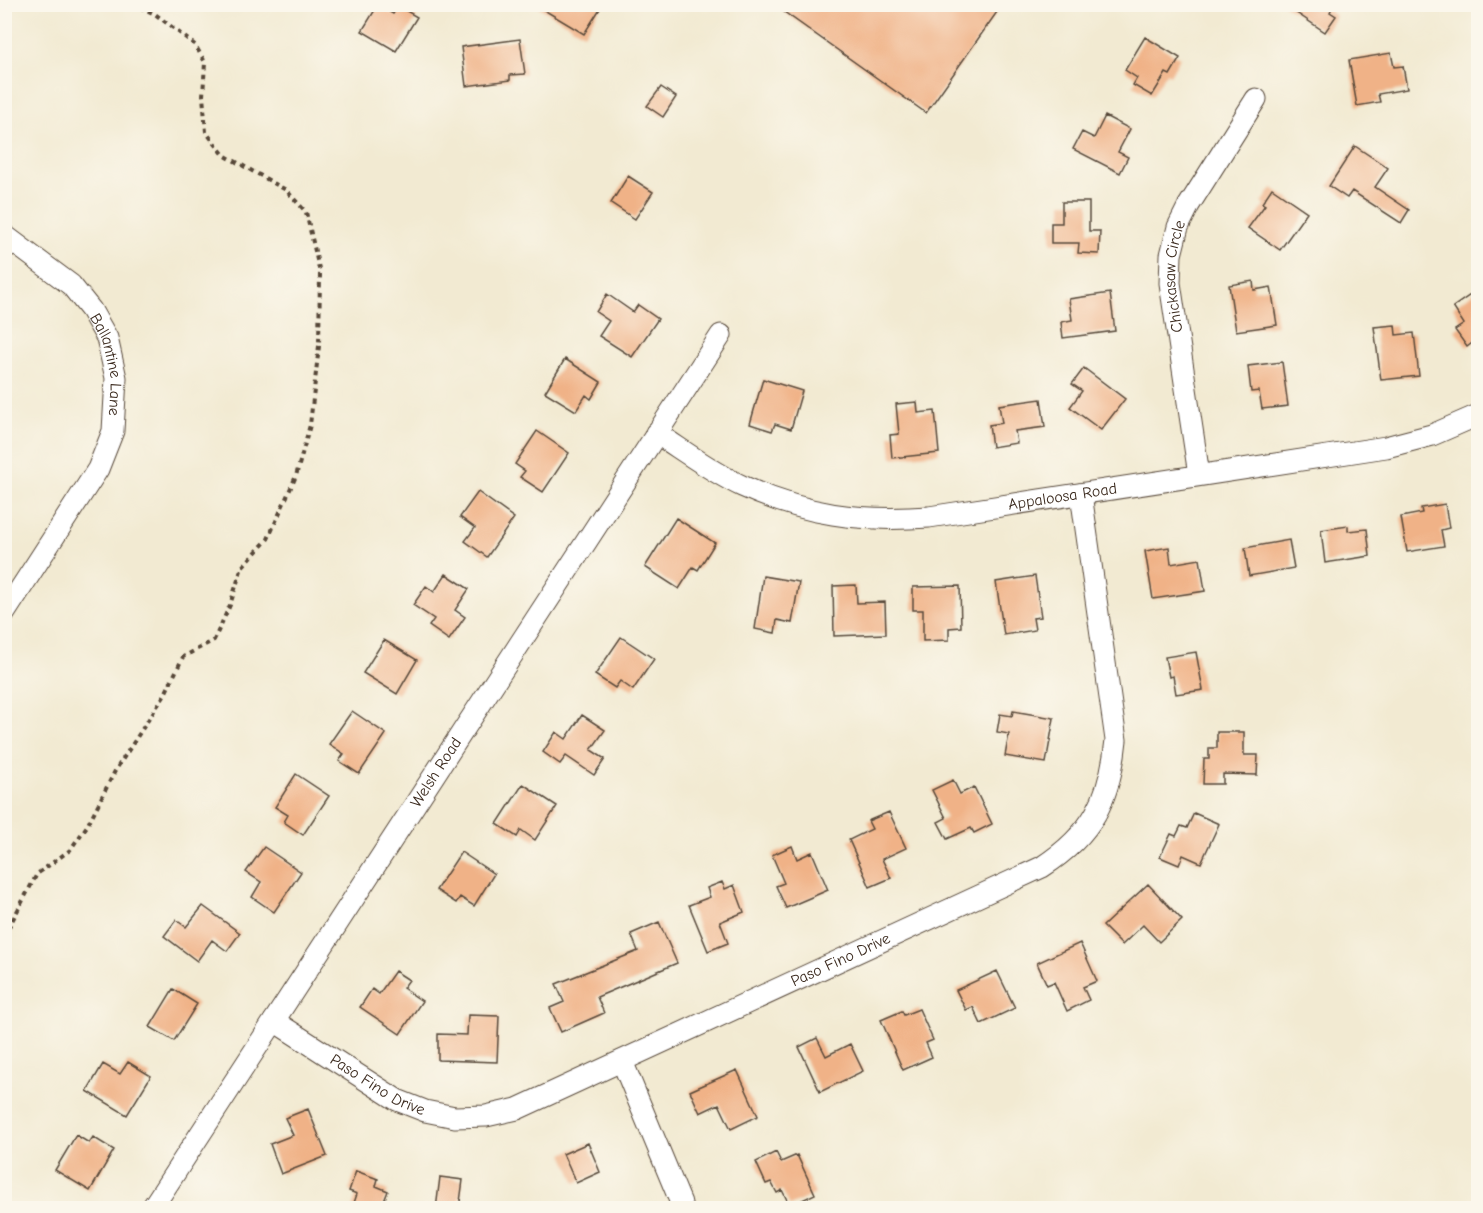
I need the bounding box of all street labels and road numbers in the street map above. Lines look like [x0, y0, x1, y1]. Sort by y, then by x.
street label: Chickasaw Circle [1161, 217, 1189, 334]
street label: Ballantine Lane [86, 310, 125, 416]
street label: Appaloosa Road [1007, 479, 1118, 514]
street label: Welsh Road [407, 734, 465, 811]
street label: Paso Fino Drive [788, 929, 893, 990]
street label: Paso Fino Drive [327, 1050, 428, 1119]

